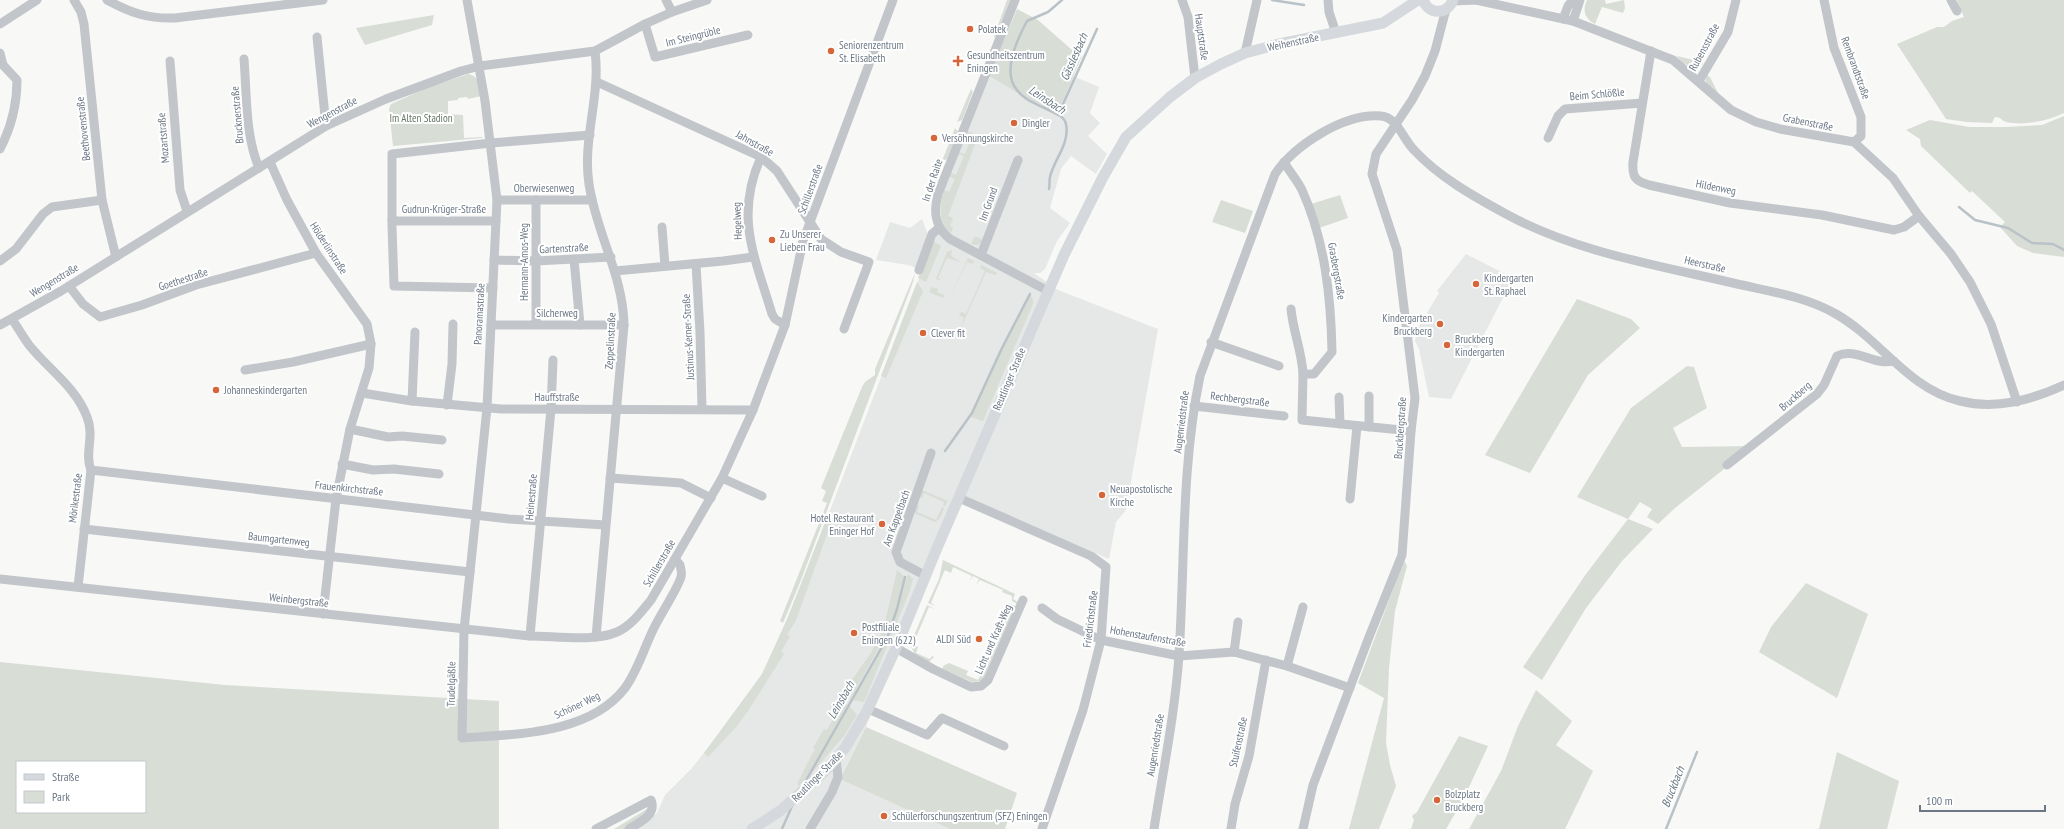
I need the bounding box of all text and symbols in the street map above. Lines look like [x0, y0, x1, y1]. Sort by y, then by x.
street label: Hauptstraße [1192, 13, 1212, 62]
street label: Rubensstraße [1686, 20, 1723, 73]
street label: Im Steingrüble [664, 22, 722, 50]
place label: Polatek [978, 22, 1007, 36]
marker: Polatek [965, 24, 975, 34]
water label: Gässlesbach [1056, 30, 1091, 83]
street label: Weihenstraße [1266, 30, 1320, 54]
street label: Rembrandtstraße [1838, 35, 1874, 102]
place label: Seniorenzentrum St. Elisabeth [839, 38, 904, 65]
marker: Seniorenzentrum St. Elisabeth [826, 46, 836, 56]
place label: Gesundheitszentrum Eningen [967, 48, 1045, 75]
marker: Gesundheitszentrum Eningen [952, 55, 964, 67]
water label: Leinsbach [1026, 82, 1069, 117]
street label: Brucknerstraße [227, 85, 246, 144]
street label: Beim Schlößle [1569, 85, 1625, 103]
street label: Wengenstraße [305, 93, 360, 131]
street label: Beethovenstraße [73, 96, 93, 162]
street label: Grabenstraße [1782, 110, 1835, 134]
park label: Im Alten Stadion [389, 111, 453, 125]
street label: Mozartstraße [154, 112, 172, 164]
place label: Dingler [1022, 116, 1050, 130]
marker: Dingler [1009, 118, 1019, 128]
street label: Jahnstraße [733, 127, 777, 159]
place label: Versöhnungskirche [941, 131, 1014, 145]
marker: Versöhnungskirche [929, 133, 939, 143]
street label: In der Raite [919, 157, 946, 203]
street label: Schillerstraße [794, 161, 826, 216]
street label: Hildenweg [1695, 176, 1737, 198]
street label: Oberwiesenweg [514, 181, 574, 195]
street label: Im Grund [975, 185, 1001, 223]
street label: Gudrun-Krüger-Straße [402, 202, 487, 216]
street label: Hegelweg [729, 202, 745, 240]
street label: Hölderlinstraße [307, 219, 351, 277]
street label: Hermann-Amos-Weg [517, 223, 531, 301]
place label: Zu Unserer Lieben Frau [780, 227, 825, 254]
marker: Zu Unserer Lieben Frau [767, 235, 777, 245]
street label: Gartenstraße [539, 240, 590, 256]
street label: Grasbergstraße [1325, 241, 1349, 301]
street label: Heerstraße [1683, 252, 1727, 276]
street label: Wengenstraße [27, 260, 81, 300]
street label: Goethestraße [156, 264, 210, 294]
place label: Kindergarten St. Raphael [1484, 271, 1534, 298]
marker: Kindergarten St. Raphael [1471, 279, 1481, 289]
street label: Panoramastraße [470, 282, 488, 345]
street label: Justinus-Kerner-Straße [679, 293, 697, 381]
street label: Silcherweg [536, 306, 578, 320]
place label: Kindergarten Bruckberg [1382, 311, 1432, 338]
street label: Zeppelinstraße [602, 312, 619, 370]
marker: Kindergarten Bruckberg [1435, 319, 1445, 329]
place label: Clever fit [931, 326, 965, 340]
marker: Clever fit [918, 328, 928, 338]
place label: Bruckberg Kindergarten [1455, 332, 1505, 359]
marker: Bruckberg Kindergarten [1442, 340, 1452, 350]
street label: Reutlinger Straße [990, 345, 1029, 412]
street label: Bruckberg [1776, 378, 1814, 414]
place label: Johanneskindergarten [223, 383, 307, 397]
marker: Johanneskindergarten [211, 385, 221, 395]
street label: Rechbergstraße [1210, 388, 1271, 410]
street label: Augenriedstraße [1170, 389, 1192, 454]
street label: Hauffstraße [535, 390, 580, 404]
street label: Bruckbergstraße [1391, 396, 1409, 460]
street label: Mörikestraße [65, 472, 85, 524]
street label: Heinestraße [522, 473, 540, 521]
street label: Frauenkirchstraße [314, 477, 384, 499]
place label: Neuapostolische Kirche [1110, 482, 1173, 509]
street label: Am Kappelbach [879, 488, 913, 548]
marker: Neuapostolische Kirche [1097, 490, 1107, 500]
place label: Hotel Restaurant Eninger Hof [810, 511, 875, 538]
marker: Hotel Restaurant Eninger Hof [877, 519, 887, 529]
street label: Baumgartenweg [248, 529, 311, 549]
street label: Schillerstraße [640, 536, 678, 589]
street label: Friedrichstraße [1080, 589, 1101, 648]
street label: Weinbergstraße [268, 590, 330, 610]
street label: Licht und Kraft-Weg [971, 602, 1015, 676]
place label: Postfiliale Eningen (622) [862, 620, 916, 647]
street label: Hohenstaufenstraße [1109, 622, 1188, 650]
marker: Postfiliale Eningen (622) [849, 628, 859, 638]
place label: ALDI Süd [936, 632, 971, 646]
marker: ALDI Süd [974, 634, 984, 644]
street label: Trudelgäßle [444, 661, 458, 707]
water label: Leinsbach [824, 678, 858, 721]
street label: Schöner Weg [552, 688, 602, 722]
street label: Augenriedstraße [1143, 712, 1167, 777]
street label: Stuifenstraße [1226, 715, 1250, 768]
street label: Reutlinger Straße [788, 747, 846, 805]
legend [16, 761, 146, 813]
water label: Bruckbach [1658, 764, 1688, 809]
text: Straße [52, 769, 79, 784]
place label: Bolzplatz Bruckberg [1445, 787, 1483, 814]
scale bar [1920, 787, 2045, 813]
text: Park [52, 789, 70, 804]
text: 100 m [1926, 793, 1953, 808]
marker: Bolzplatz Bruckberg [1432, 795, 1442, 805]
place label: Schülerforschungszentrum (SFZ) Eningen [892, 809, 1048, 823]
marker: Schülerforschungszentrum (SFZ) Eningen [879, 811, 889, 821]

